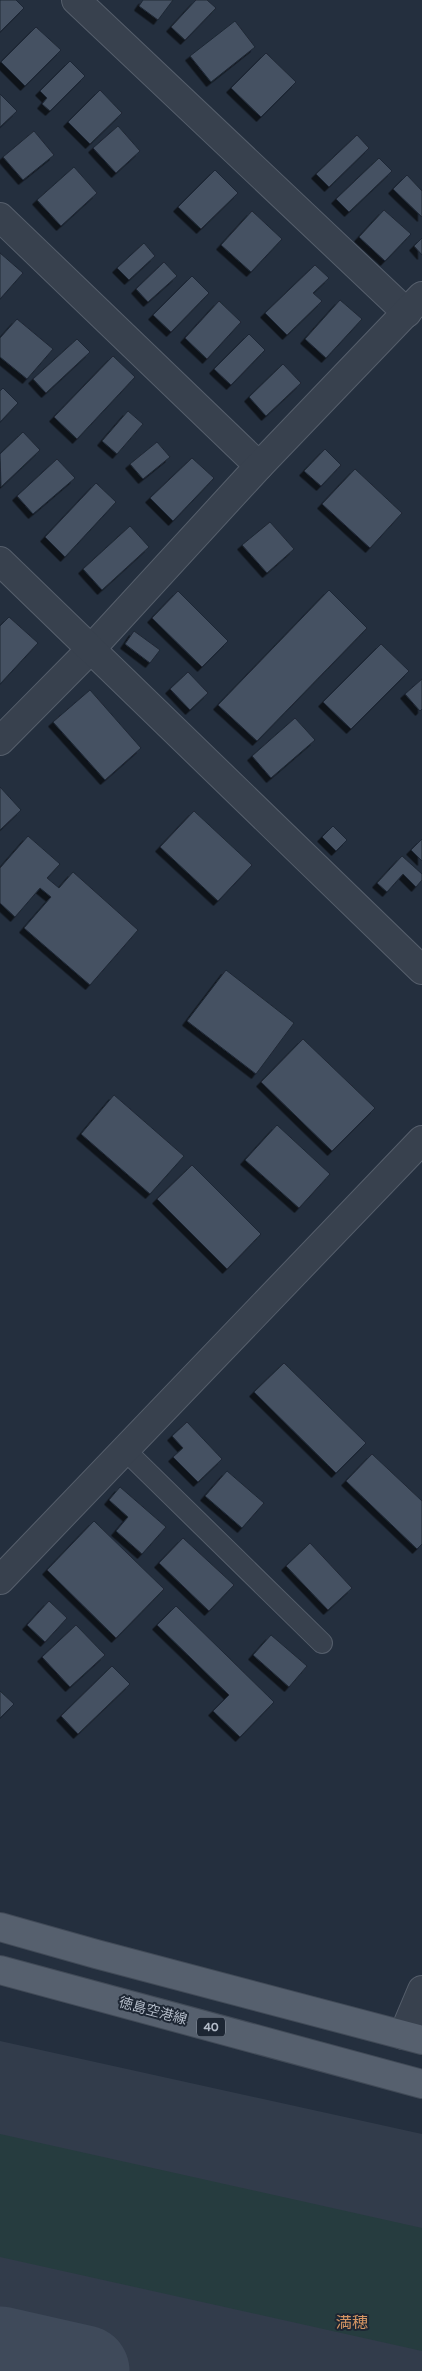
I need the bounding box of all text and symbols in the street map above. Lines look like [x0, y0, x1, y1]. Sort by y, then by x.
street label: 徳島空港線 [117, 1994, 189, 2028]
road number: 40 [197, 2018, 225, 2036]
district label: 満穂 [336, 2313, 368, 2333]

